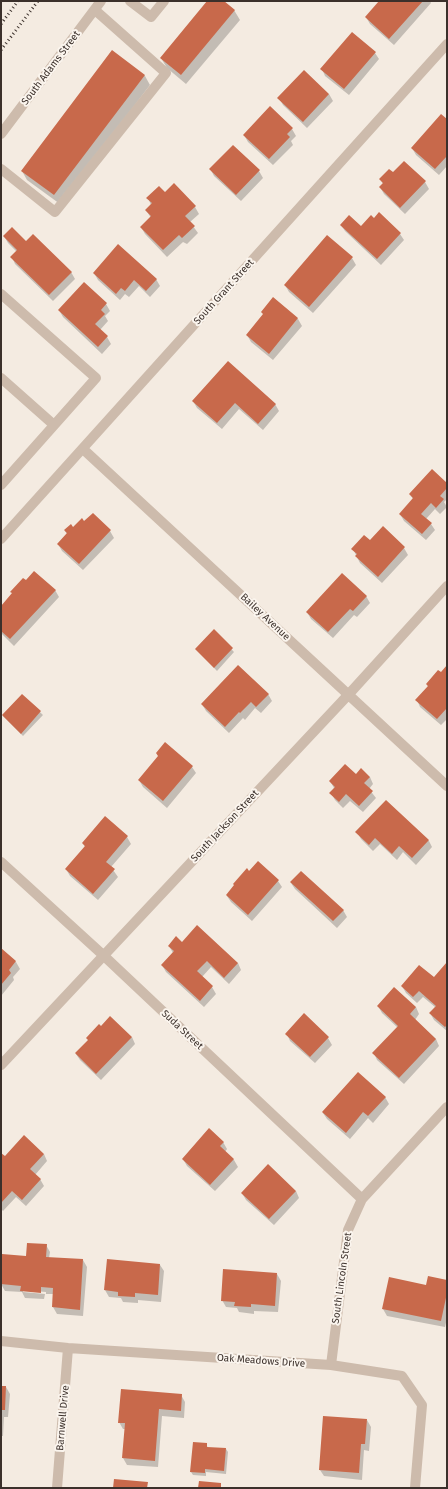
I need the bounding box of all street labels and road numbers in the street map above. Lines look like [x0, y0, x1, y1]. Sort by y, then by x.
street label: South Adams Street [19, 29, 83, 107]
street label: South Grant Street [192, 257, 256, 327]
street label: Bailey Avenue [238, 591, 292, 643]
street label: South Jackson Street [189, 788, 261, 864]
street label: Suda Street [159, 1008, 205, 1052]
street label: South Lincoln Street [330, 1232, 354, 1324]
street label: Oak Meadows Drive [217, 1352, 305, 1370]
street label: Barnwell Drive [54, 1385, 72, 1451]

